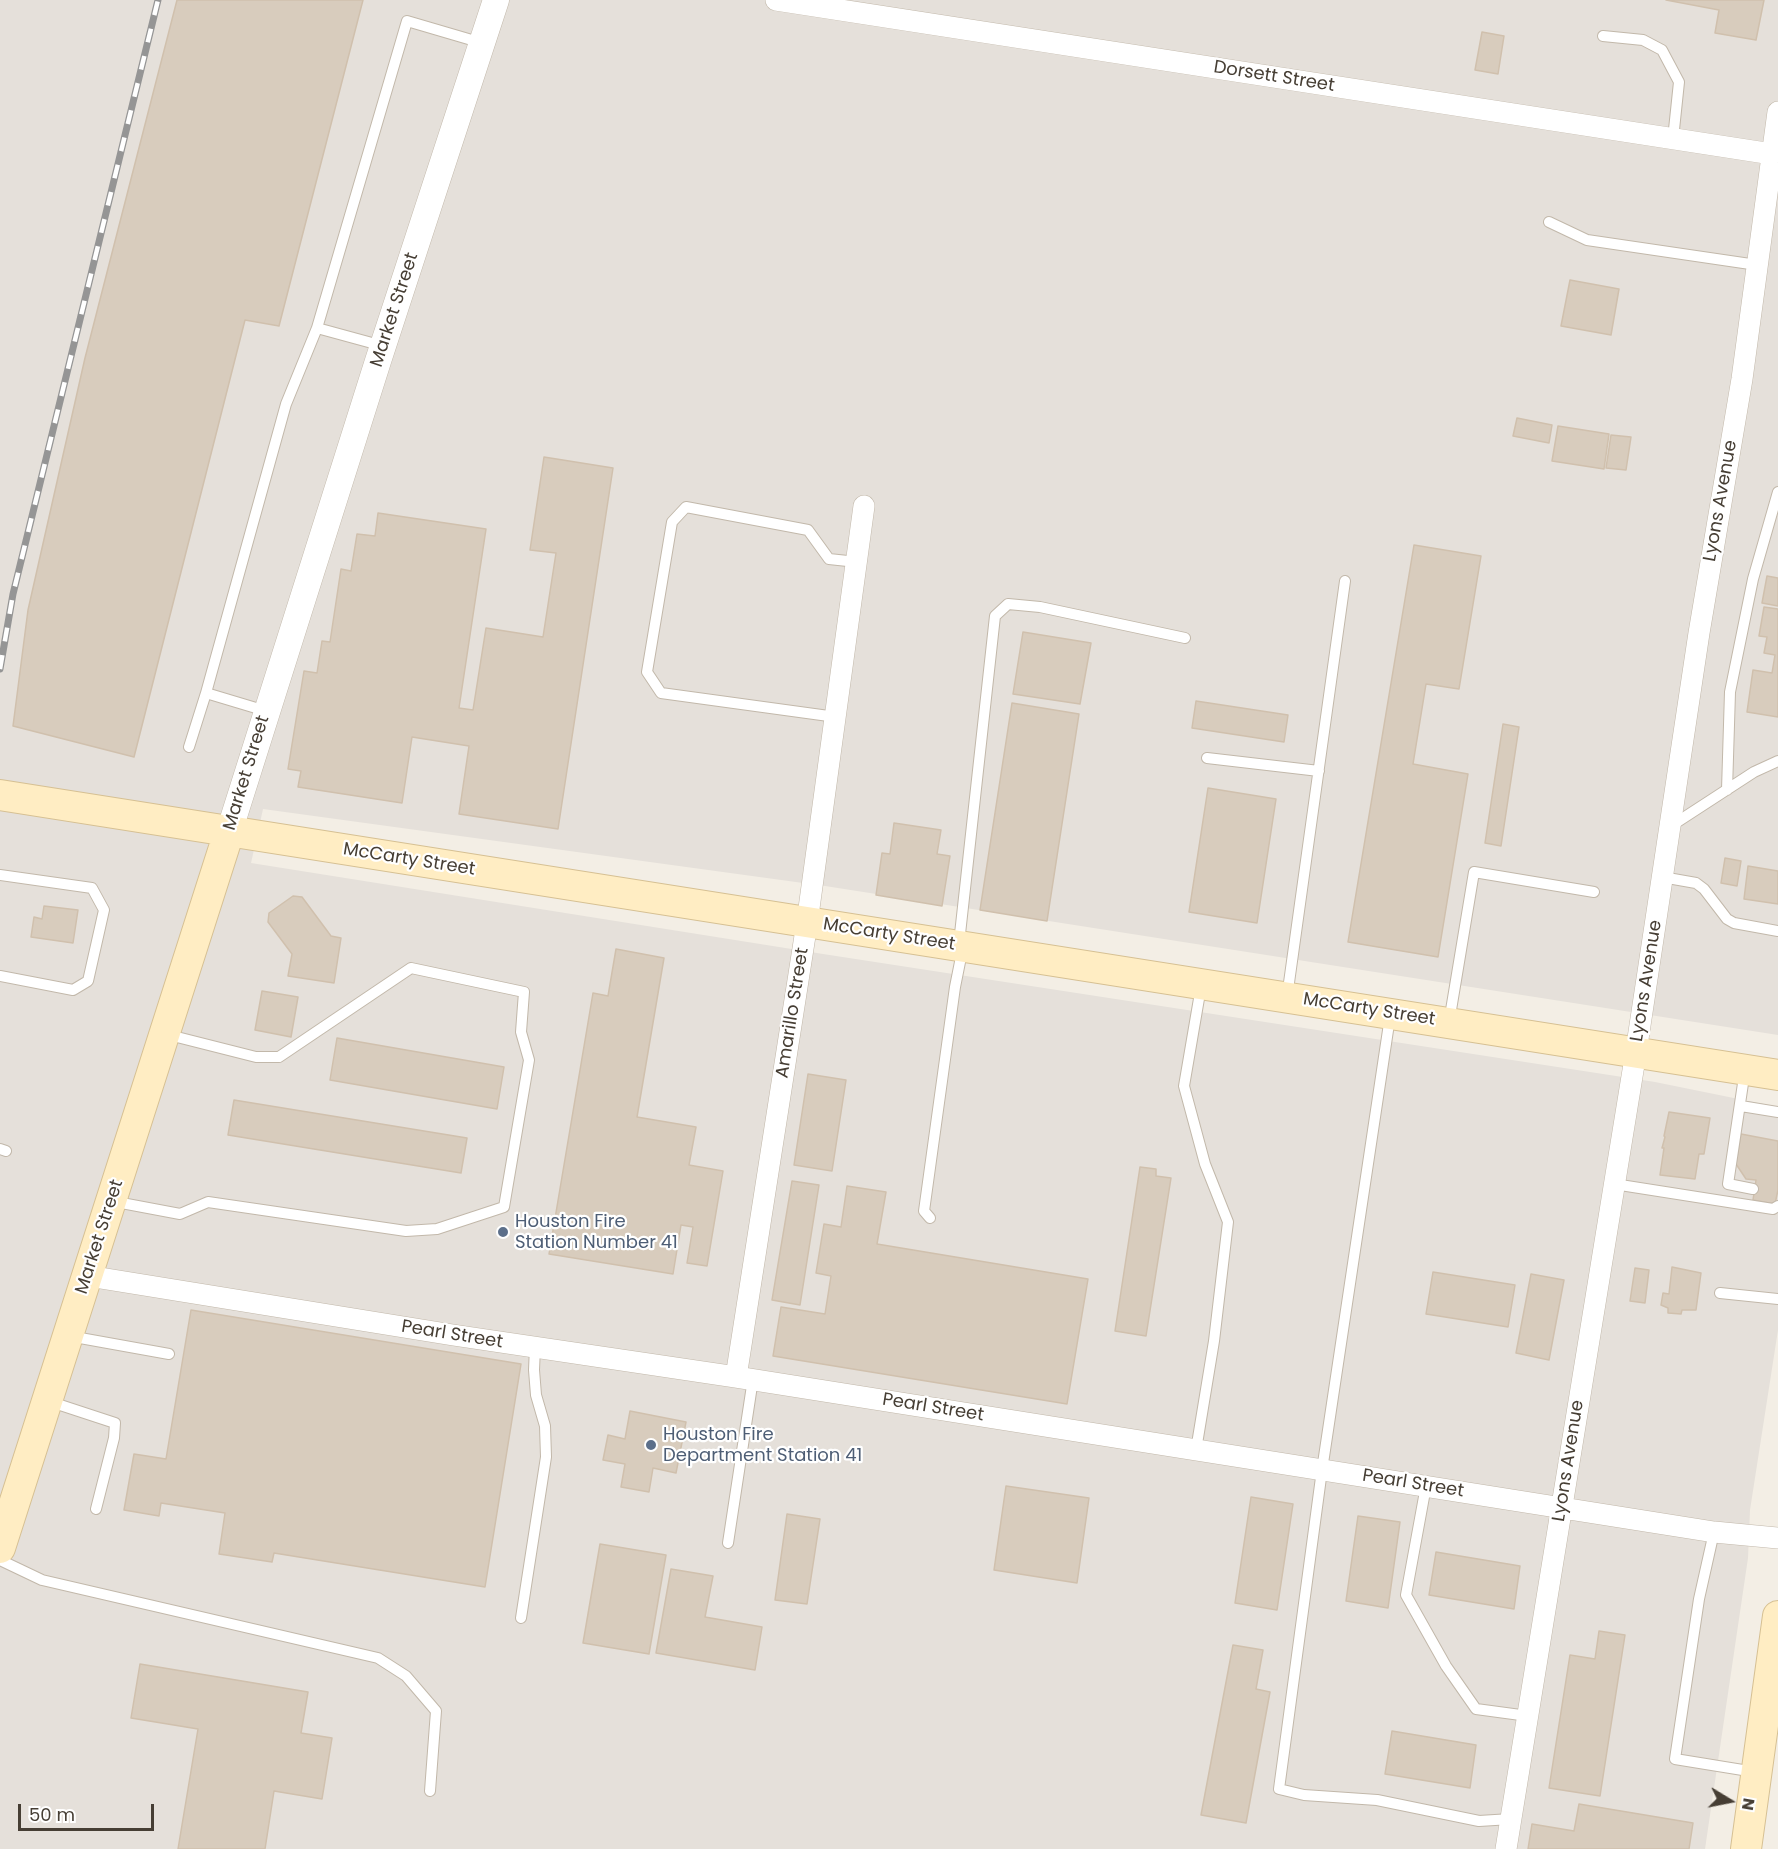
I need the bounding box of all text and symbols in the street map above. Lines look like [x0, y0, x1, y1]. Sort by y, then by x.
street label: Dorsett Street [1212, 57, 1336, 97]
street label: Market Street [366, 250, 424, 370]
street label: Lyons Avenue [1700, 439, 1742, 563]
street label: Market Street [219, 713, 275, 833]
street label: McCarty Street [341, 839, 477, 881]
street label: McCarty Street [821, 914, 957, 956]
street label: Lyons Avenue [1627, 919, 1667, 1043]
street label: Amarillo Street [772, 946, 814, 1080]
street label: McCarty Street [1301, 989, 1437, 1031]
street label: Market Street [71, 1177, 129, 1297]
place label: Houston Fire Station Number 41 [515, 1211, 678, 1254]
marker: Houston Fire Station Number 41 [496, 1225, 510, 1239]
street label: Pearl Street [400, 1316, 504, 1354]
street label: Pearl Street [881, 1389, 985, 1427]
street label: Lyons Avenue [1549, 1399, 1589, 1523]
place label: Houston Fire Department Station 41 [663, 1424, 862, 1466]
marker: Houston Fire Department Station 41 [644, 1438, 658, 1452]
street label: Pearl Street [1361, 1465, 1465, 1503]
north arrow [1700, 1771, 1760, 1831]
scale bar [21, 1792, 158, 1830]
text: N [1736, 1796, 1761, 1812]
text: 50 m [29, 1802, 75, 1827]

